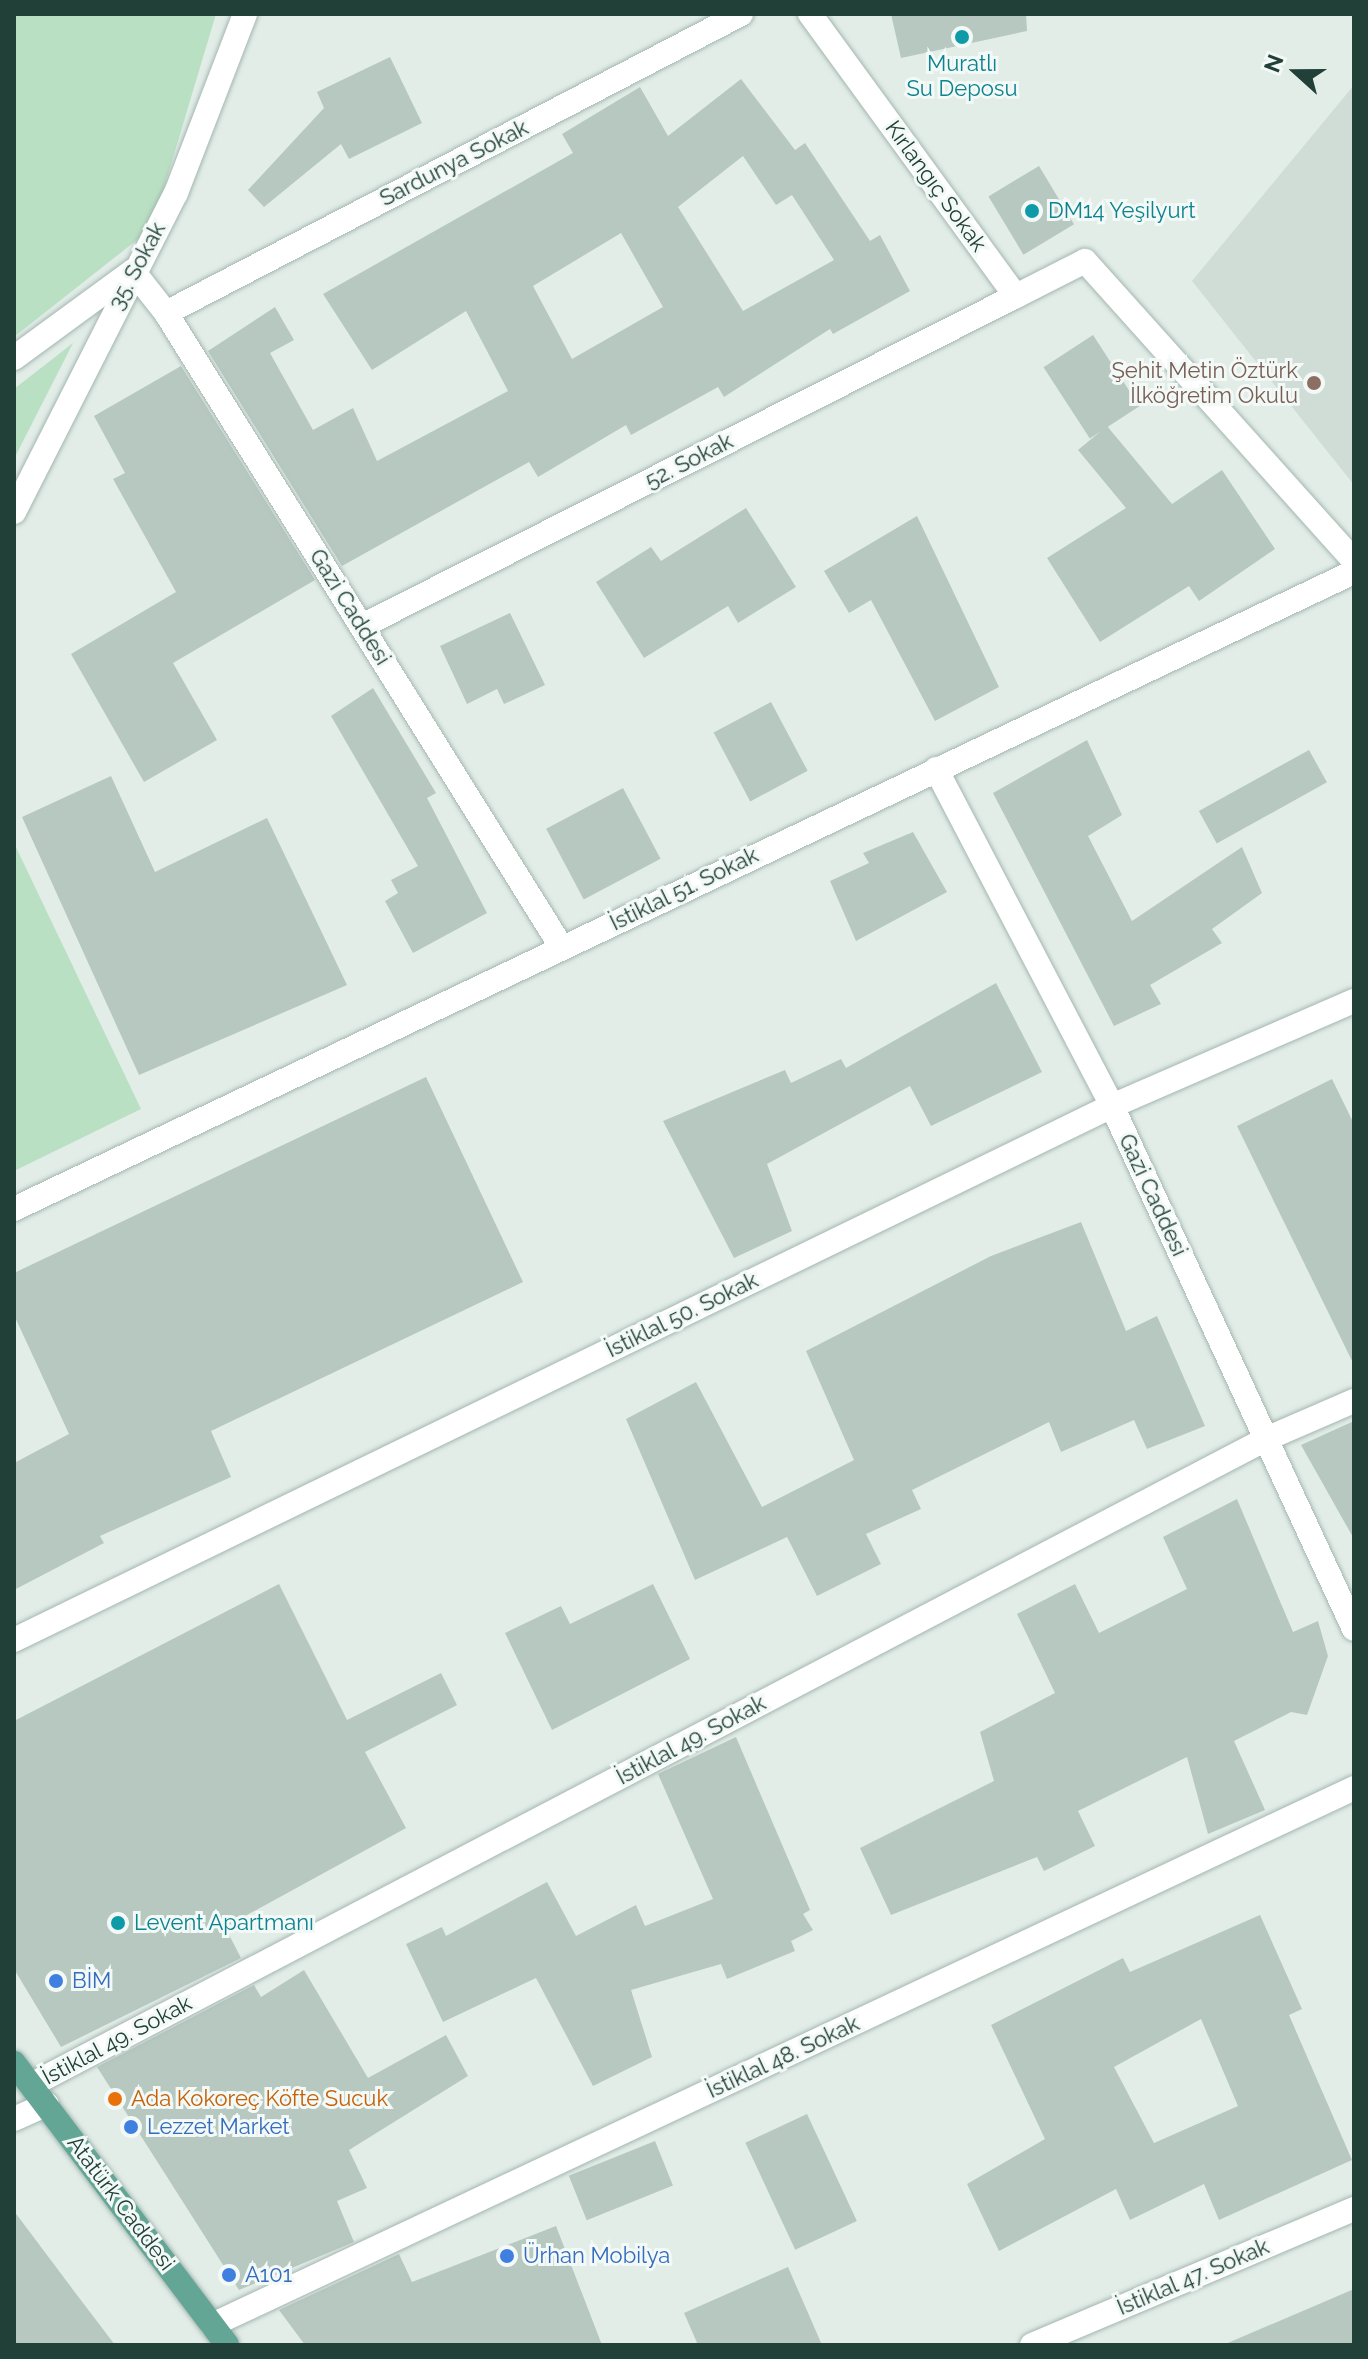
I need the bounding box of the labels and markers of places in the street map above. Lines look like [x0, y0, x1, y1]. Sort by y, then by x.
marker: Muratlı Su Deposu [953, 28, 971, 46]
place label: Muratlı Su Deposu [906, 50, 1018, 102]
place label: DM14 Yeşilyurt [1048, 198, 1196, 224]
marker: DM14 Yeşilyurt [1023, 202, 1041, 220]
place label: Şehit Metin Öztürk İlköğretim Okulu [1111, 357, 1298, 408]
marker: Şehit Metin Öztürk İlköğretim Okulu [1305, 374, 1323, 392]
place label: Levent Apartmanı [134, 1910, 314, 1936]
marker: Levent Apartmanı [109, 1914, 127, 1932]
place label: BİM [72, 1968, 111, 1994]
marker: BİM [47, 1972, 65, 1990]
place label: Ada Kokoreç Köfte Sucuk [131, 2086, 388, 2112]
marker: Ada Kokoreç Köfte Sucuk [106, 2090, 124, 2108]
place label: Lezzet Market [147, 2114, 290, 2140]
marker: Lezzet Market [122, 2118, 140, 2136]
place label: Ürhan Mobilya [523, 2243, 670, 2269]
marker: Ürhan Mobilya [498, 2247, 516, 2265]
place label: A101 [245, 2262, 292, 2288]
marker: A101 [220, 2266, 238, 2284]

